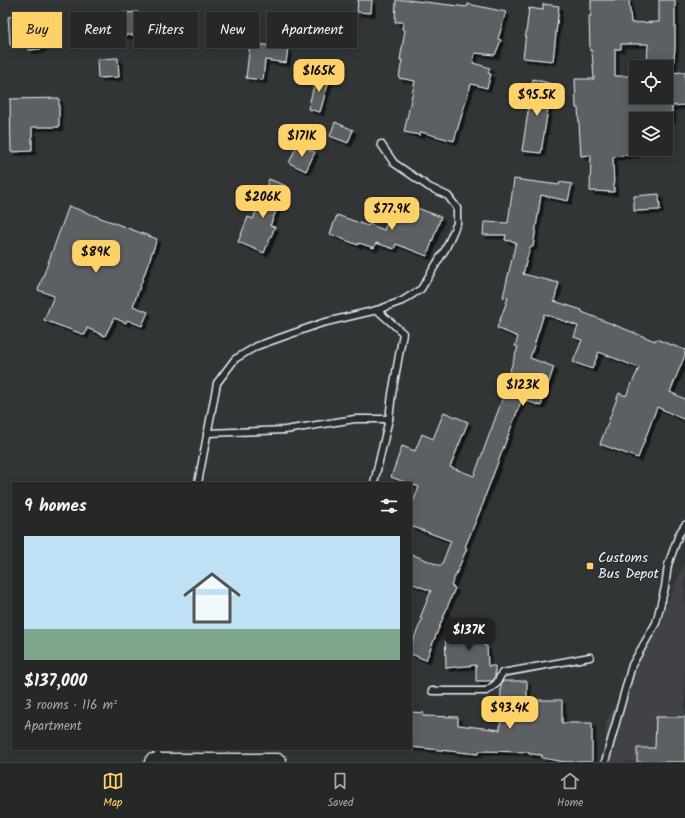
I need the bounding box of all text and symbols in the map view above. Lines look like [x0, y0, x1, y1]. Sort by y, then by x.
chip: Buy [12, 12, 62, 48]
chip: Rent [70, 12, 126, 48]
chip: Filters [134, 12, 198, 48]
chip: New [206, 12, 259, 48]
chip: Apartment [267, 12, 357, 48]
pin: $165K [291, 59, 347, 93]
map controls [629, 60, 673, 156]
button: locate [629, 60, 673, 104]
text: $165K [302, 61, 336, 82]
pin: $95.5K [504, 83, 570, 117]
text: $95.5K [518, 85, 556, 106]
button: layers [629, 112, 673, 156]
pin: $171K [274, 124, 330, 158]
text: $171K [287, 126, 317, 147]
pin: $206K [235, 185, 291, 219]
text: $206K [245, 187, 281, 208]
pin: $77.9K [359, 197, 425, 231]
text: $77.9K [373, 199, 411, 220]
pin: $89K [72, 240, 120, 274]
text: $89K [81, 242, 111, 263]
pin: $123K [495, 373, 551, 407]
text: $123K [506, 375, 540, 396]
text: 9 homes [24, 493, 87, 520]
icon: filters [378, 495, 400, 517]
place label: Customs Bus Depot [598, 547, 660, 585]
marker: Customs Bus Depot [585, 561, 595, 571]
icon: home [176, 562, 248, 634]
pin: $137K [441, 618, 497, 652]
text: $137K [453, 620, 485, 641]
text: $137,000 [24, 668, 87, 695]
text: 3 rooms · 116 m² [24, 695, 117, 716]
pin: $93.4K [477, 696, 543, 730]
text: $93.4K [490, 698, 530, 719]
text: Apartment [24, 716, 82, 737]
tab: Map [102, 770, 124, 812]
tab: Saved [327, 770, 354, 812]
tab: Home [557, 770, 583, 812]

